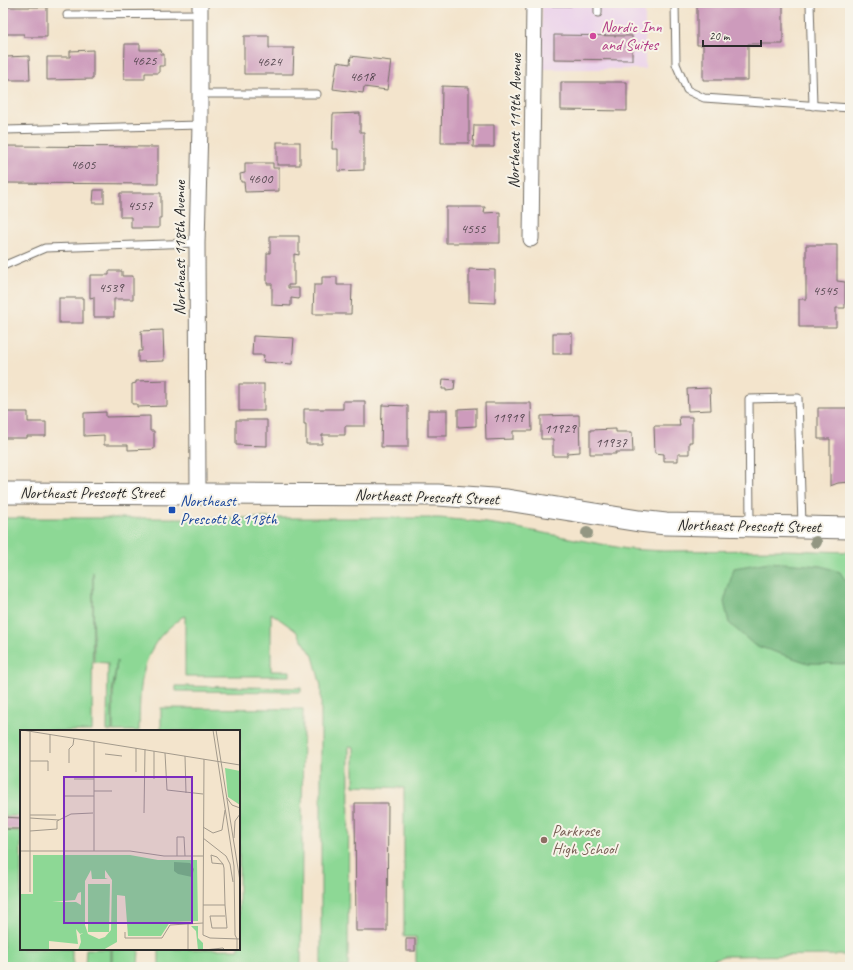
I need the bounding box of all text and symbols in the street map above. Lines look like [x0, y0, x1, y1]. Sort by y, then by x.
place label: Nordic Inn and Suites [601, 17, 663, 55]
scale bar [703, 22, 761, 48]
text: 20 m [709, 28, 731, 44]
marker: Nordic Inn and Suites [588, 31, 598, 41]
house number: 4625 [131, 52, 157, 69]
street label: Northeast 119th Avenue [504, 52, 526, 189]
house number: 4624 [256, 53, 283, 70]
house number: 4618 [349, 68, 376, 85]
house number: 4605 [70, 156, 96, 173]
house number: 4600 [247, 170, 274, 187]
street label: Northeast 118th Avenue [170, 179, 190, 315]
house number: 4557 [127, 197, 153, 214]
house number: 4555 [460, 220, 486, 237]
house number: 4539 [98, 279, 125, 296]
house number: 4545 [812, 282, 838, 299]
house number: 11919 [492, 409, 525, 426]
house number: 11929 [544, 420, 577, 437]
house number: 11937 [595, 434, 627, 451]
street label: Northeast Prescott Street [20, 483, 166, 503]
street label: Northeast Prescott Street [355, 484, 501, 510]
place label: Northeast Prescott & 118th [180, 491, 278, 529]
marker: Northeast Prescott & 118th [167, 505, 177, 515]
street label: Northeast Prescott Street [677, 515, 823, 537]
inset map [20, 730, 240, 950]
place label: Parkrose High School [552, 821, 619, 859]
marker: Parkrose High School [539, 835, 549, 845]

